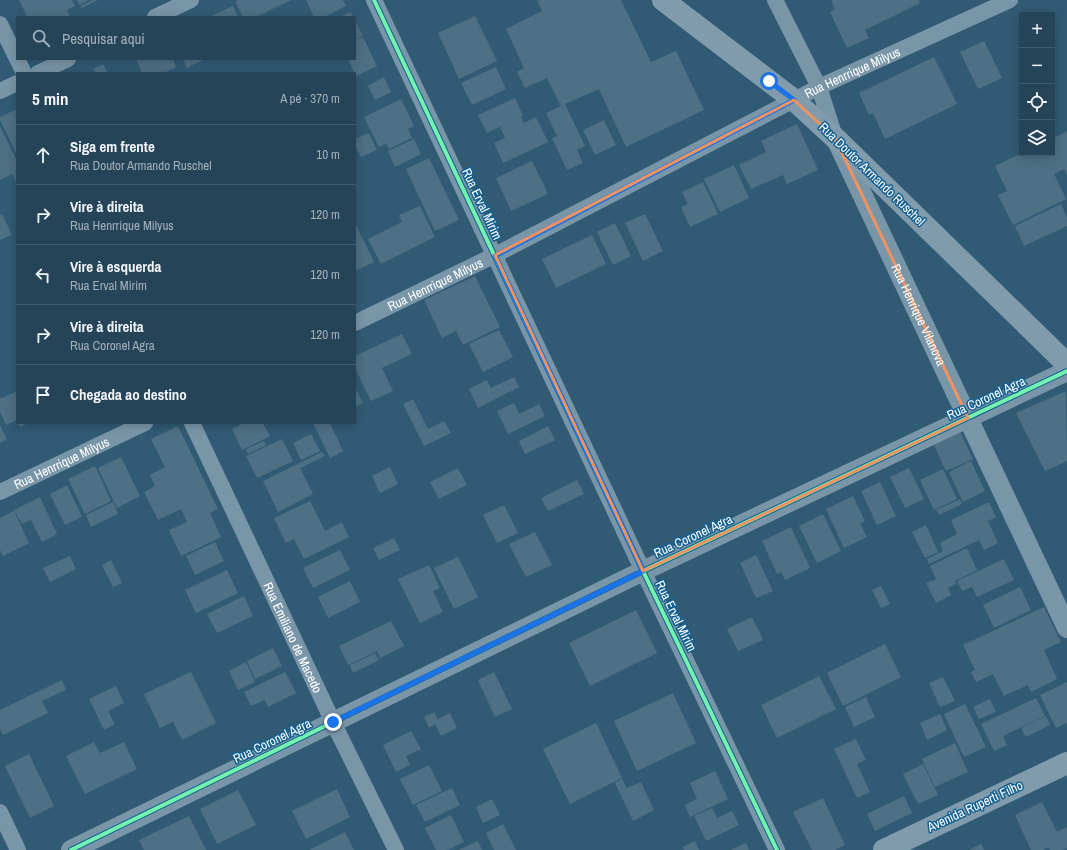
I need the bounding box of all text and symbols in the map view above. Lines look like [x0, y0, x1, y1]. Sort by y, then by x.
map controls [1019, 12, 1055, 156]
button: + [1019, 12, 1055, 48]
search box [16, 16, 356, 60]
icon: search [30, 27, 52, 49]
text: Pesquisar aqui [62, 28, 145, 49]
street label: Rua Henrrique Milyus [801, 43, 903, 102]
button: − [1019, 48, 1055, 84]
route start [760, 72, 778, 90]
button: locate [1019, 84, 1055, 120]
text: 5 min [32, 87, 68, 110]
text: A pé · 370 m [280, 90, 340, 107]
street label: Rua Doutor Armando Ruschel [815, 119, 929, 229]
button: layers [1019, 120, 1055, 156]
text: Siga em frente [70, 136, 155, 157]
icon: ahead [32, 144, 54, 166]
text: 10 m [316, 146, 340, 163]
text: Rua Doutor Armando Ruschel [70, 157, 212, 174]
street label: Rua Erval Mirim [458, 166, 506, 243]
text: Vire à direita [70, 196, 144, 217]
icon: right [32, 204, 54, 226]
text: 120 m [310, 206, 340, 223]
text: Rua Henrrique Milyus [70, 217, 174, 234]
street label: Rua Henrrique Milyus [385, 254, 485, 314]
text: Vire à esquerda [70, 256, 161, 277]
street label: Rua Henrique Vilanova [888, 261, 950, 368]
icon: left [32, 264, 54, 286]
text: 120 m [310, 266, 340, 283]
text: Rua Erval Mirim [70, 277, 147, 294]
text: Vire à direita [70, 316, 144, 337]
icon: right [32, 324, 54, 346]
text: 120 m [310, 326, 340, 343]
text: Rua Coronel Agra [70, 337, 155, 354]
street label: Rua Coronel Agra [944, 372, 1028, 424]
icon: arrive [32, 384, 54, 406]
text: Chegada ao destino [70, 384, 187, 405]
street label: Rua Henrrique Milyus [11, 433, 112, 493]
street label: Rua Coronel Agra [651, 510, 735, 562]
street label: Rua Erval Mirim [651, 578, 701, 654]
street label: Rua Emiliano de Macedo [260, 579, 326, 696]
route end [324, 713, 342, 731]
street label: Rua Coronel Agra [230, 715, 314, 767]
street label: Avenida Ruperti Filho [924, 776, 1026, 836]

